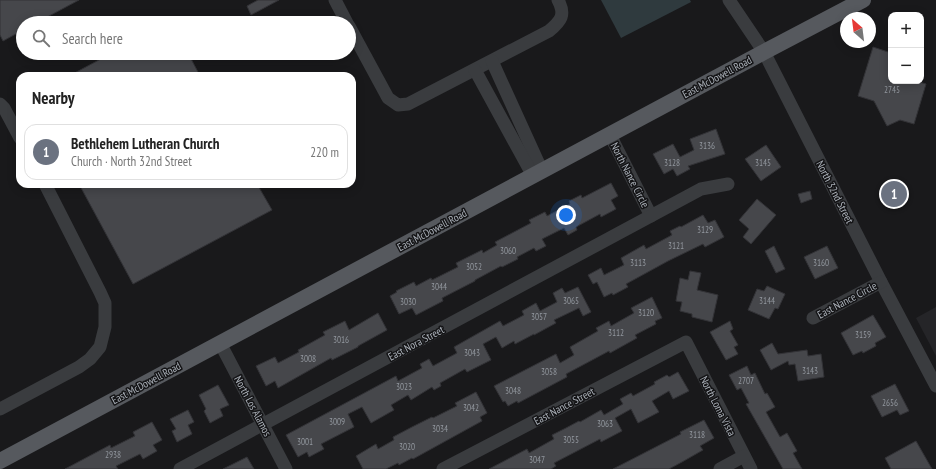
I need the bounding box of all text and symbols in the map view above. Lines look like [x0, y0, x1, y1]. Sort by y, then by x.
north arrow [840, 12, 876, 48]
map controls [888, 12, 924, 84]
button: + [888, 12, 924, 48]
search box [16, 16, 356, 60]
icon: search [30, 27, 52, 49]
text: Search here [62, 29, 123, 48]
button: − [888, 48, 924, 84]
street label: East McDowell Road [680, 53, 754, 101]
house number: 2745 [884, 84, 900, 95]
text: Nearby [32, 87, 75, 109]
text: Bethlehem Lutheran Church [71, 134, 220, 153]
street label: North Nance Circle [608, 140, 653, 210]
house number: 3136 [699, 140, 715, 151]
text: 1 [43, 144, 49, 161]
text: 220 m [310, 144, 339, 161]
text: Church · North 32nd Street [71, 153, 192, 170]
house number: 3128 [664, 157, 680, 168]
house number: 3145 [755, 157, 771, 168]
street label: North 32nd Street [813, 158, 857, 226]
pin: 1 [881, 179, 907, 209]
your location [556, 205, 576, 225]
street label: East McDowell Road [395, 206, 469, 254]
house number: 3129 [697, 224, 713, 235]
house number: 3121 [668, 240, 684, 251]
house number: 3060 [500, 245, 516, 256]
house number: 3113 [630, 257, 646, 268]
house number: 3160 [813, 257, 829, 268]
house number: 3052 [466, 261, 482, 272]
street label: East Nance Circle [815, 278, 880, 322]
house number: 3044 [431, 281, 447, 292]
house number: 3065 [563, 295, 579, 306]
house number: 3144 [759, 295, 775, 306]
house number: 3030 [400, 296, 416, 307]
house number: 3120 [638, 307, 654, 318]
house number: 3057 [531, 311, 547, 322]
street label: East Nora Street [386, 322, 446, 364]
house number: 3112 [608, 327, 624, 338]
house number: 3159 [855, 329, 871, 340]
house number: 3016 [333, 334, 349, 345]
house number: 3043 [464, 347, 480, 358]
house number: 3008 [300, 353, 316, 364]
street label: East McDowell Road [109, 359, 183, 407]
house number: 3143 [802, 365, 818, 376]
house number: 3058 [541, 366, 557, 377]
street label: North Los Alamos [231, 373, 275, 439]
street label: North Loma Vista [697, 374, 739, 438]
house number: 2707 [738, 375, 754, 386]
house number: 3023 [396, 381, 412, 392]
street label: East Nance Street [531, 384, 597, 428]
house number: 3048 [505, 385, 521, 396]
house number: 2656 [882, 397, 898, 408]
house number: 3042 [463, 402, 479, 413]
house number: 3009 [329, 416, 345, 427]
house number: 3063 [597, 418, 613, 429]
house number: 3034 [432, 423, 448, 434]
house number: 3118 [689, 429, 705, 440]
house number: 3055 [563, 434, 579, 445]
house number: 3001 [297, 436, 313, 447]
house number: 3020 [399, 441, 415, 452]
house number: 2938 [105, 449, 121, 460]
house number: 3047 [529, 454, 545, 465]

